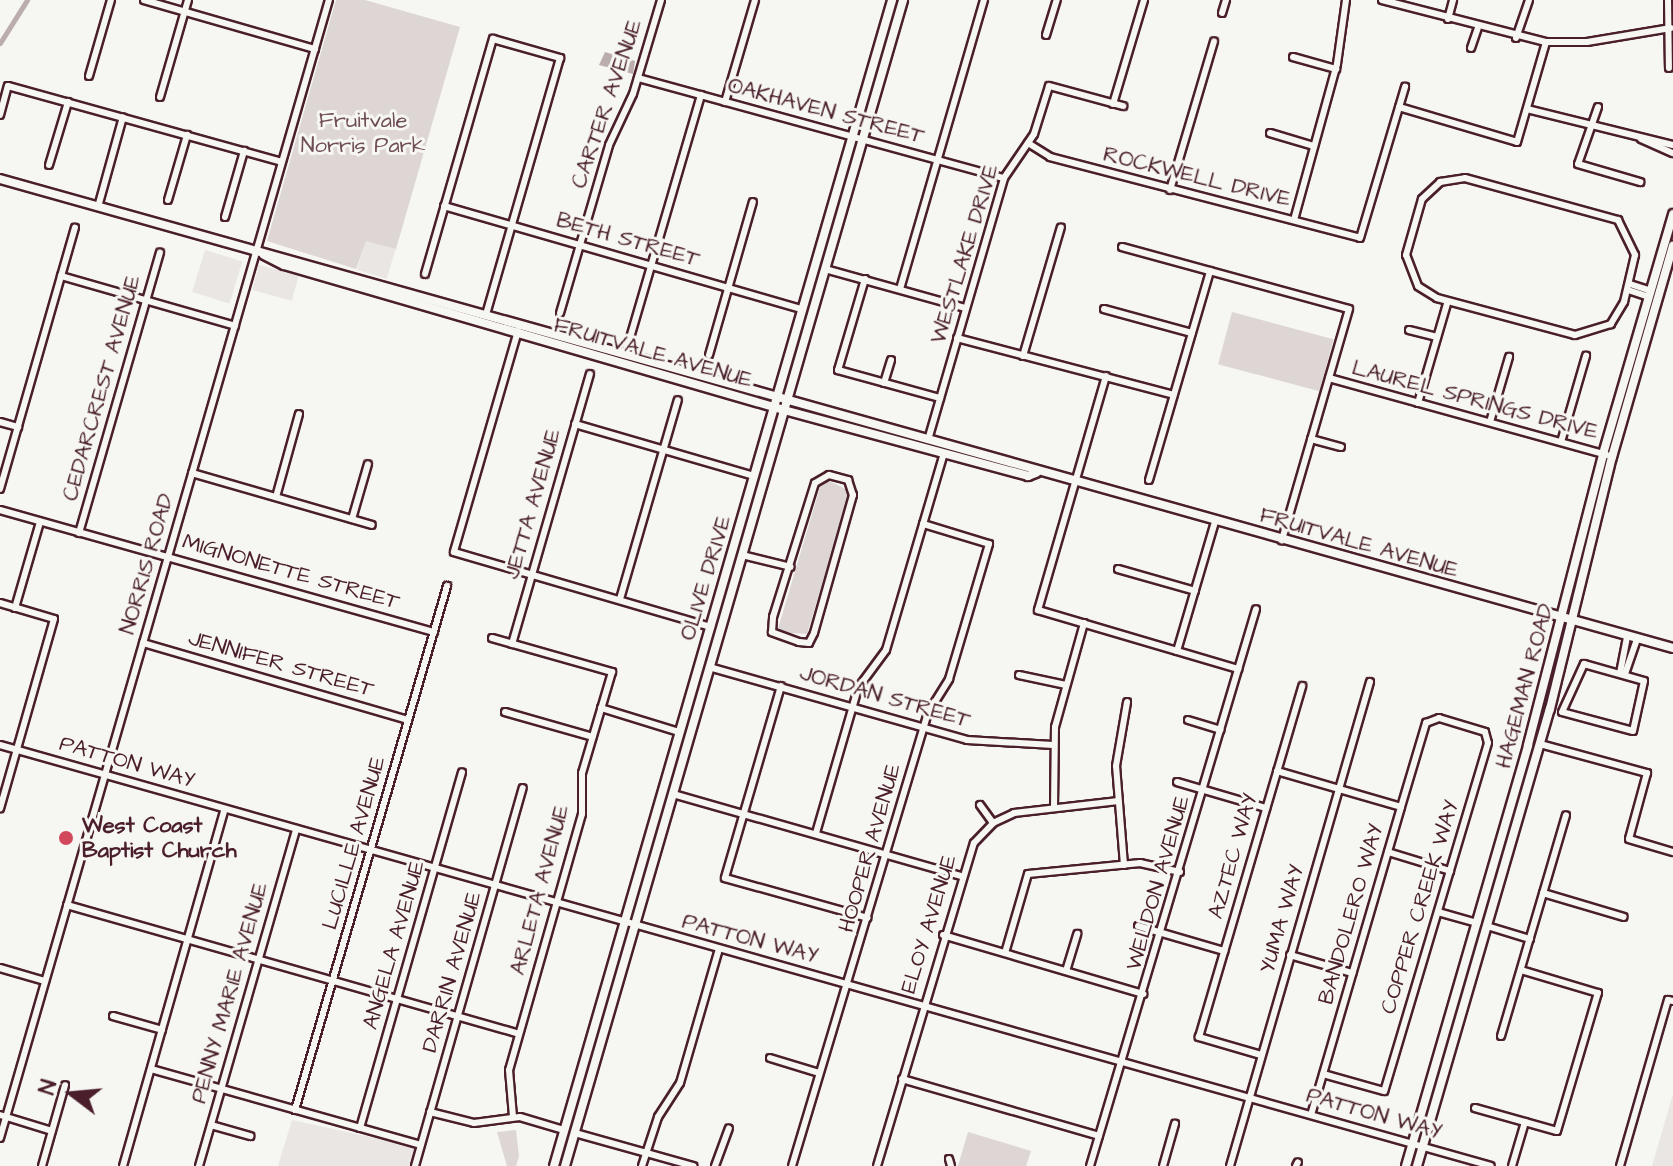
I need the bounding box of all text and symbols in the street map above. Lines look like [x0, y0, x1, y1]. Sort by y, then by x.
street label: CARTER AVENUE [566, 16, 648, 192]
street label: OAKHAVEN STREET [725, 72, 927, 150]
park label: Fruitvale Norris Park [301, 107, 425, 158]
street label: ROCKWELL DRIVE [1100, 141, 1294, 213]
street label: WESTLAKE DRIVE [925, 161, 1005, 347]
street label: BETH STREET [553, 207, 703, 273]
street label: CEDARCREST AVENUE [57, 272, 147, 504]
street label: FRUITVALE AVENUE [551, 312, 755, 394]
street label: LAUREL SPRINGS DRIVE [1349, 354, 1601, 446]
street label: JETTA AVENUE [499, 426, 567, 582]
street label: NORRIS ROAD [114, 491, 180, 637]
street label: FRUITVALE AVENUE [1257, 502, 1461, 584]
street label: OLIVE DRIVE [675, 512, 737, 644]
street label: MIGNONETTE STREET [179, 528, 403, 616]
street label: HAGEMAN ROAD [1490, 601, 1560, 771]
street label: JENNIFER STREET [185, 625, 377, 703]
street label: JORDAN STREET [797, 660, 973, 734]
street label: PATTON WAY [56, 730, 198, 794]
street label: LUCILLE AVENUE [317, 753, 391, 933]
street label: HOOPER AVENUE [833, 761, 907, 935]
street label: AZTEC WAY [1203, 790, 1263, 922]
street label: WELDON AVENUE [1120, 793, 1196, 973]
street label: COPPER CREEK WAY [1375, 797, 1465, 1017]
street label: ARLETA AVENUE [505, 802, 575, 978]
place label: West Coast Baptist Church [82, 812, 237, 864]
street label: BANDOLERO WAY [1313, 821, 1389, 1007]
marker: West Coast Baptist Church [57, 829, 75, 847]
street label: ELOY AVENUE [895, 851, 963, 997]
street label: ANGELA AVENUE [357, 858, 431, 1032]
street label: YUMA WAY [1254, 862, 1310, 976]
street label: PENNY MARIE AVENUE [186, 880, 274, 1106]
street label: DARRIN AVENUE [416, 889, 488, 1055]
street label: PATTON WAY [679, 908, 821, 970]
north arrow [32, 1054, 112, 1134]
text: N [32, 1076, 65, 1098]
street label: PATTON WAY [1303, 1082, 1445, 1146]

